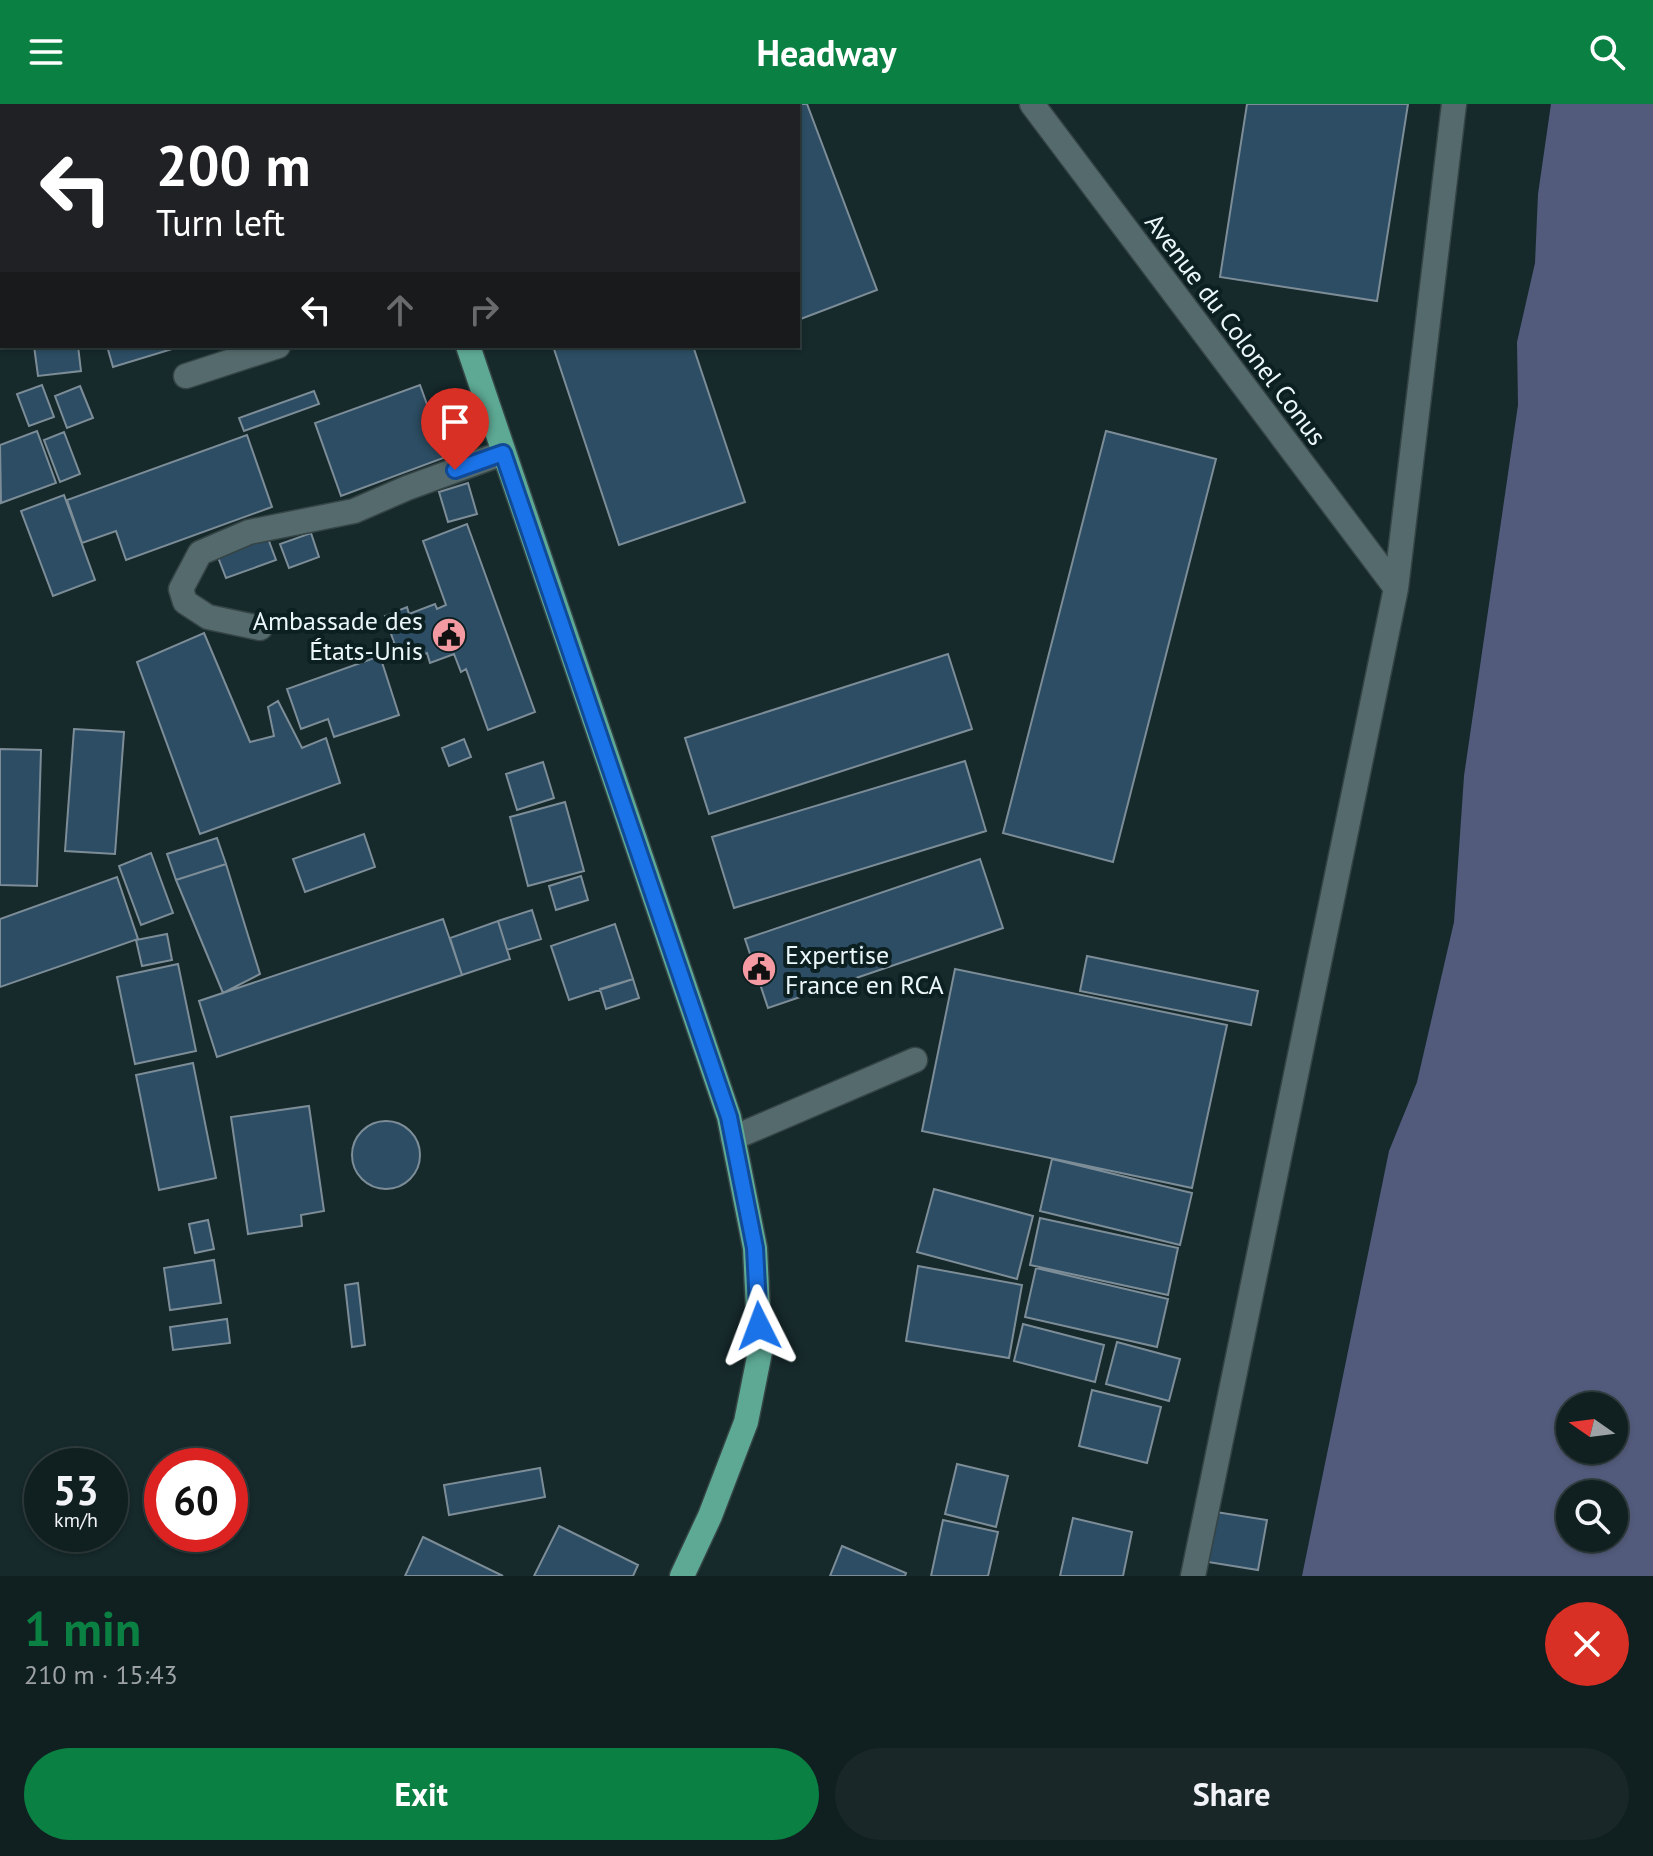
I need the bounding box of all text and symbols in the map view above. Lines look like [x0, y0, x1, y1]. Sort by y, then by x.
text: Headway [756, 29, 897, 76]
icon: menu [24, 30, 68, 74]
icon: search [1585, 30, 1629, 74]
text: 200 m [156, 129, 311, 201]
icon: left [24, 136, 128, 240]
text: Turn left [156, 199, 285, 246]
street label: Avenue du Colonel Conus [1138, 207, 1334, 451]
icon: left [294, 288, 338, 332]
icon: ahead [378, 288, 422, 332]
icon: right [462, 288, 506, 332]
pin [421, 388, 489, 470]
icon: arrive [433, 400, 477, 444]
place label: Ambassade des États-Unis [253, 604, 423, 667]
public building icon: Ambassade des États-Unis [430, 616, 468, 654]
place label: Expertise France en RCA [785, 938, 944, 1001]
public building icon: Expertise France en RCA [740, 950, 778, 988]
position arrow [717, 1284, 801, 1368]
north arrow [1556, 1392, 1628, 1464]
map controls [1556, 1392, 1628, 1552]
speed limit sign: 60 [144, 1448, 248, 1552]
text: 53 [53, 1464, 99, 1516]
button: search [1556, 1480, 1628, 1552]
text: km/h [54, 1507, 98, 1533]
text: 1 min [24, 1597, 141, 1659]
button: close [1545, 1602, 1629, 1686]
text: 210 m · 15:43 [24, 1658, 178, 1691]
button: Exit [24, 1748, 819, 1840]
button: Share [835, 1748, 1629, 1840]

